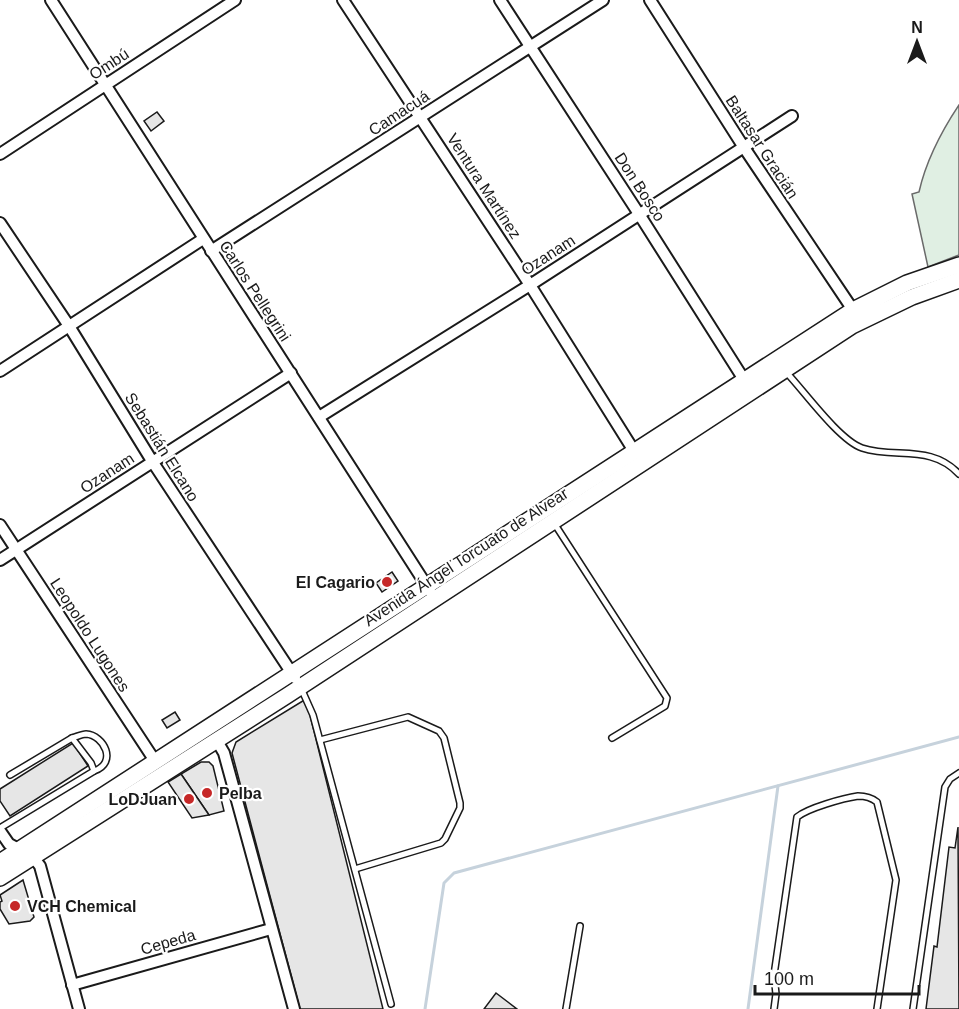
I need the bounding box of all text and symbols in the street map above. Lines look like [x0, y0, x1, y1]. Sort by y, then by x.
north arrow [887, 12, 947, 72]
text: N [911, 19, 923, 36]
street label: Ombú [86, 45, 132, 83]
street label: Camacuá [366, 87, 432, 139]
street label: Baltasar Gracián [722, 92, 802, 202]
street label: Ventura Martínez [444, 130, 524, 242]
street label: Don Bosco [612, 150, 668, 225]
street label: Ozanam [518, 231, 578, 279]
street label: Carlos Pellegrini [216, 238, 294, 344]
street label: Sebastián Elcano [122, 390, 202, 504]
street label: Ozanam [77, 449, 137, 497]
street label: Avenida Ángel Torcuato de Alvear [360, 483, 572, 629]
place label: El Cagario [296, 574, 375, 591]
street label: Leopoldo Lugones [47, 575, 133, 695]
marker: El Cagario [380, 575, 394, 589]
place label: Pelba [219, 785, 262, 802]
marker: Pelba [200, 786, 214, 800]
place label: LoDJuan [109, 791, 177, 808]
marker: LoDJuan [182, 792, 196, 806]
place label: VCH Chemical [27, 898, 136, 915]
marker: VCH Chemical [8, 899, 22, 913]
street label: Cepeda [139, 926, 197, 958]
scale bar [755, 958, 918, 996]
text: 100 m [764, 969, 814, 989]

